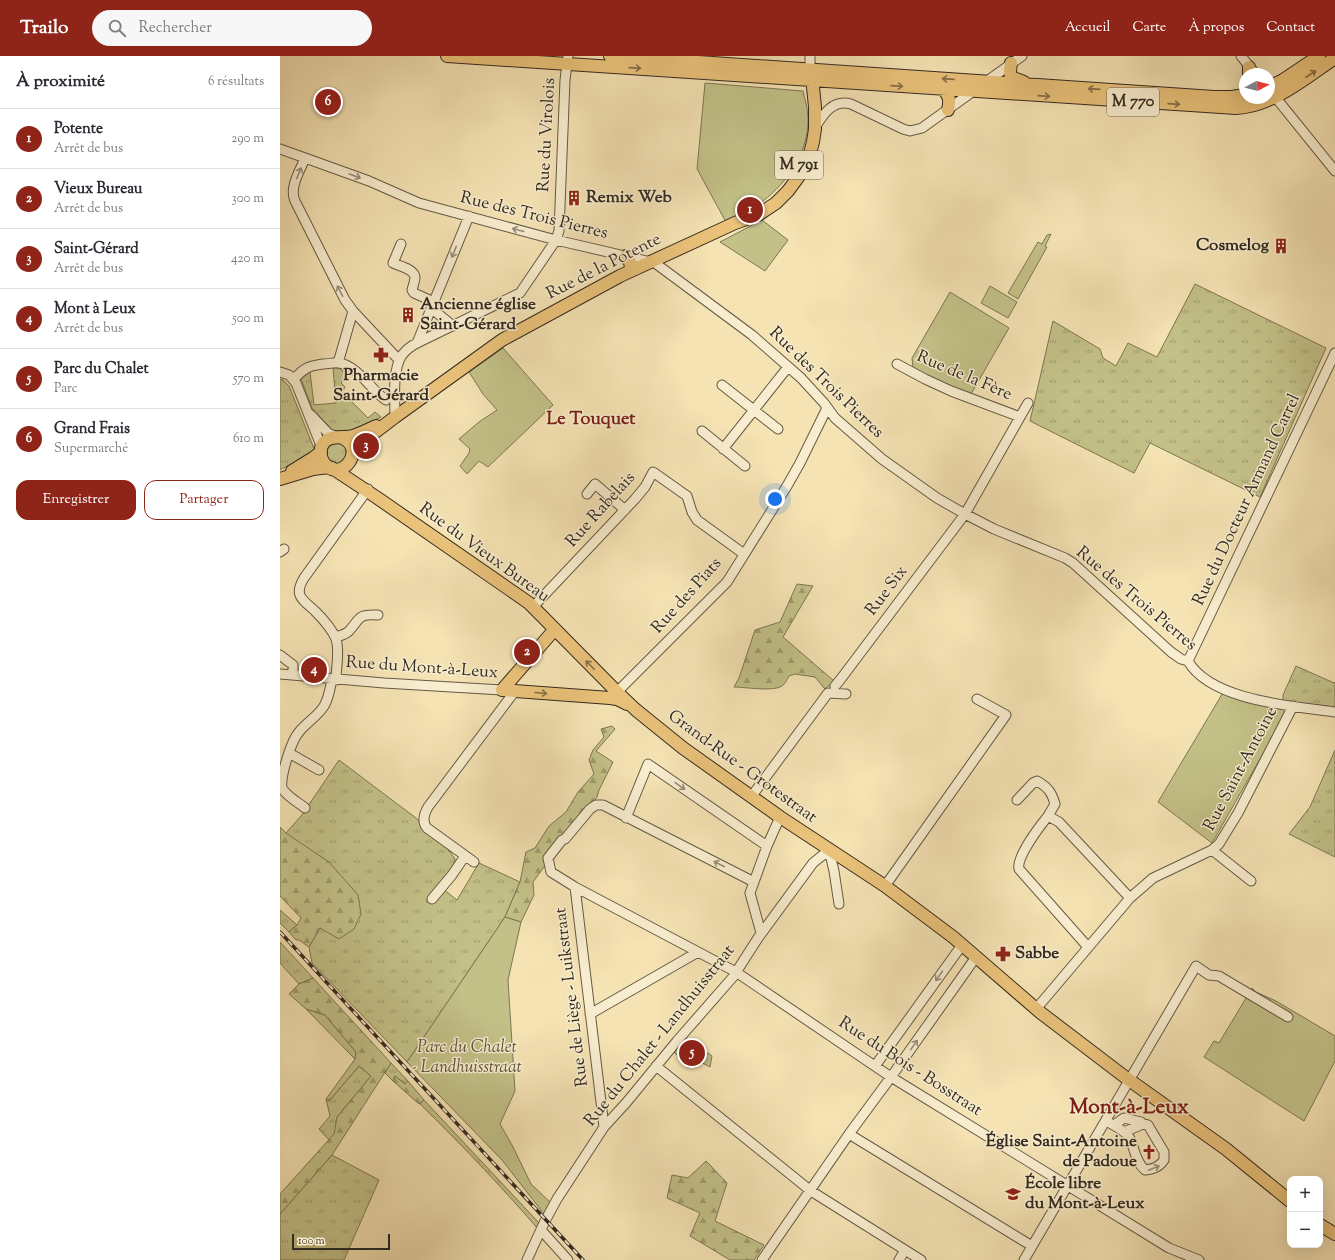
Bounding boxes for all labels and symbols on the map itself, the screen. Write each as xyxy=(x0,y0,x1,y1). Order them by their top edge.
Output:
one-way arrow xyxy=(628,65,641,72)
north arrow xyxy=(1239,68,1275,104)
one-way arrow xyxy=(1305,70,1316,78)
one-way arrow xyxy=(942,75,955,83)
street label: Rue du Virolois xyxy=(532,77,562,193)
one-way arrow xyxy=(890,82,903,89)
one-way arrow xyxy=(1088,85,1101,92)
pin: 6 xyxy=(315,87,341,117)
road number: M 770 xyxy=(1107,88,1159,116)
one-way arrow xyxy=(1037,92,1050,99)
one-way arrow xyxy=(1167,101,1180,108)
road number: M 791 xyxy=(775,151,823,179)
one-way arrow xyxy=(295,168,303,180)
one-way arrow xyxy=(348,172,360,180)
street label: Rue des Trois Pierres xyxy=(458,186,611,246)
place label: Remix Web xyxy=(586,186,672,210)
building icon: Remix Web xyxy=(565,189,583,207)
pin: 1 xyxy=(737,195,763,225)
one-way arrow xyxy=(512,226,525,233)
street label: Rue de la Potente xyxy=(543,228,665,306)
place label: Cosmelog xyxy=(1196,234,1270,258)
building icon: Cosmelog xyxy=(1272,237,1290,255)
one-way arrow xyxy=(450,246,458,258)
one-way arrow xyxy=(336,285,343,297)
place label: Ancienne église Saint-Gérard xyxy=(420,293,536,337)
building icon: Ancienne église Saint-Gérard xyxy=(399,306,417,324)
street label: Rue des Trois Pierres xyxy=(763,322,889,444)
street label: Rue de la Fère xyxy=(913,345,1016,407)
pharmacy icon: Pharmacie Saint-Gérard xyxy=(372,346,390,364)
place label: Pharmacie Saint-Gérard xyxy=(333,364,429,408)
street label: Rue du Docteur Armand Carrel xyxy=(1187,390,1307,610)
district label: Le Touquet xyxy=(546,407,636,433)
pin: 3 xyxy=(353,431,379,461)
street label: Rue Rabelais xyxy=(561,467,642,553)
your location xyxy=(765,489,785,509)
street label: Rue du Vieux Bureau xyxy=(414,497,554,609)
street label: Rue des Trois Pierres xyxy=(1070,541,1202,657)
street label: Rue des Piats xyxy=(646,552,728,639)
street label: Rue Six xyxy=(860,561,914,621)
pin: 2 xyxy=(514,637,540,667)
street label: Rue du Mont-à-Leux xyxy=(345,651,499,685)
pin: 4 xyxy=(301,655,327,685)
one-way arrow xyxy=(585,660,595,670)
one-way arrow xyxy=(534,690,547,697)
street label: Rue Saint-Antoine xyxy=(1198,702,1284,836)
street label: Grand-Rue - Grotestraat xyxy=(663,705,822,829)
one-way arrow xyxy=(674,782,685,790)
one-way arrow xyxy=(713,860,725,868)
street label: Rue de Liège - Luikstraat xyxy=(549,906,595,1088)
street label: Rue du Chalet - Landhuisstraat xyxy=(579,940,741,1132)
place label: Sabbe xyxy=(1015,942,1059,966)
pharmacy icon: Sabbe xyxy=(994,945,1012,963)
one-way arrow xyxy=(935,971,943,982)
street label: Rue du Bois - Bosstraat xyxy=(833,1011,987,1123)
park label: Parc du Chalet - Landhuisstraat xyxy=(412,1036,522,1080)
pin: 5 xyxy=(679,1038,705,1068)
one-way arrow xyxy=(909,1040,918,1051)
district label: Mont-à-Leux xyxy=(1069,1093,1189,1123)
place label: Église Saint-Antoine de Padoue xyxy=(986,1130,1137,1174)
church icon: Église Saint-Antoine de Padoue xyxy=(1140,1143,1158,1161)
one-way arrow xyxy=(1148,1163,1160,1171)
place label: École libre du Mont-à-Leux xyxy=(1025,1172,1145,1216)
school or university icon: École libre du Mont-à-Leux xyxy=(1004,1185,1022,1203)
scale bar xyxy=(292,1232,390,1251)

